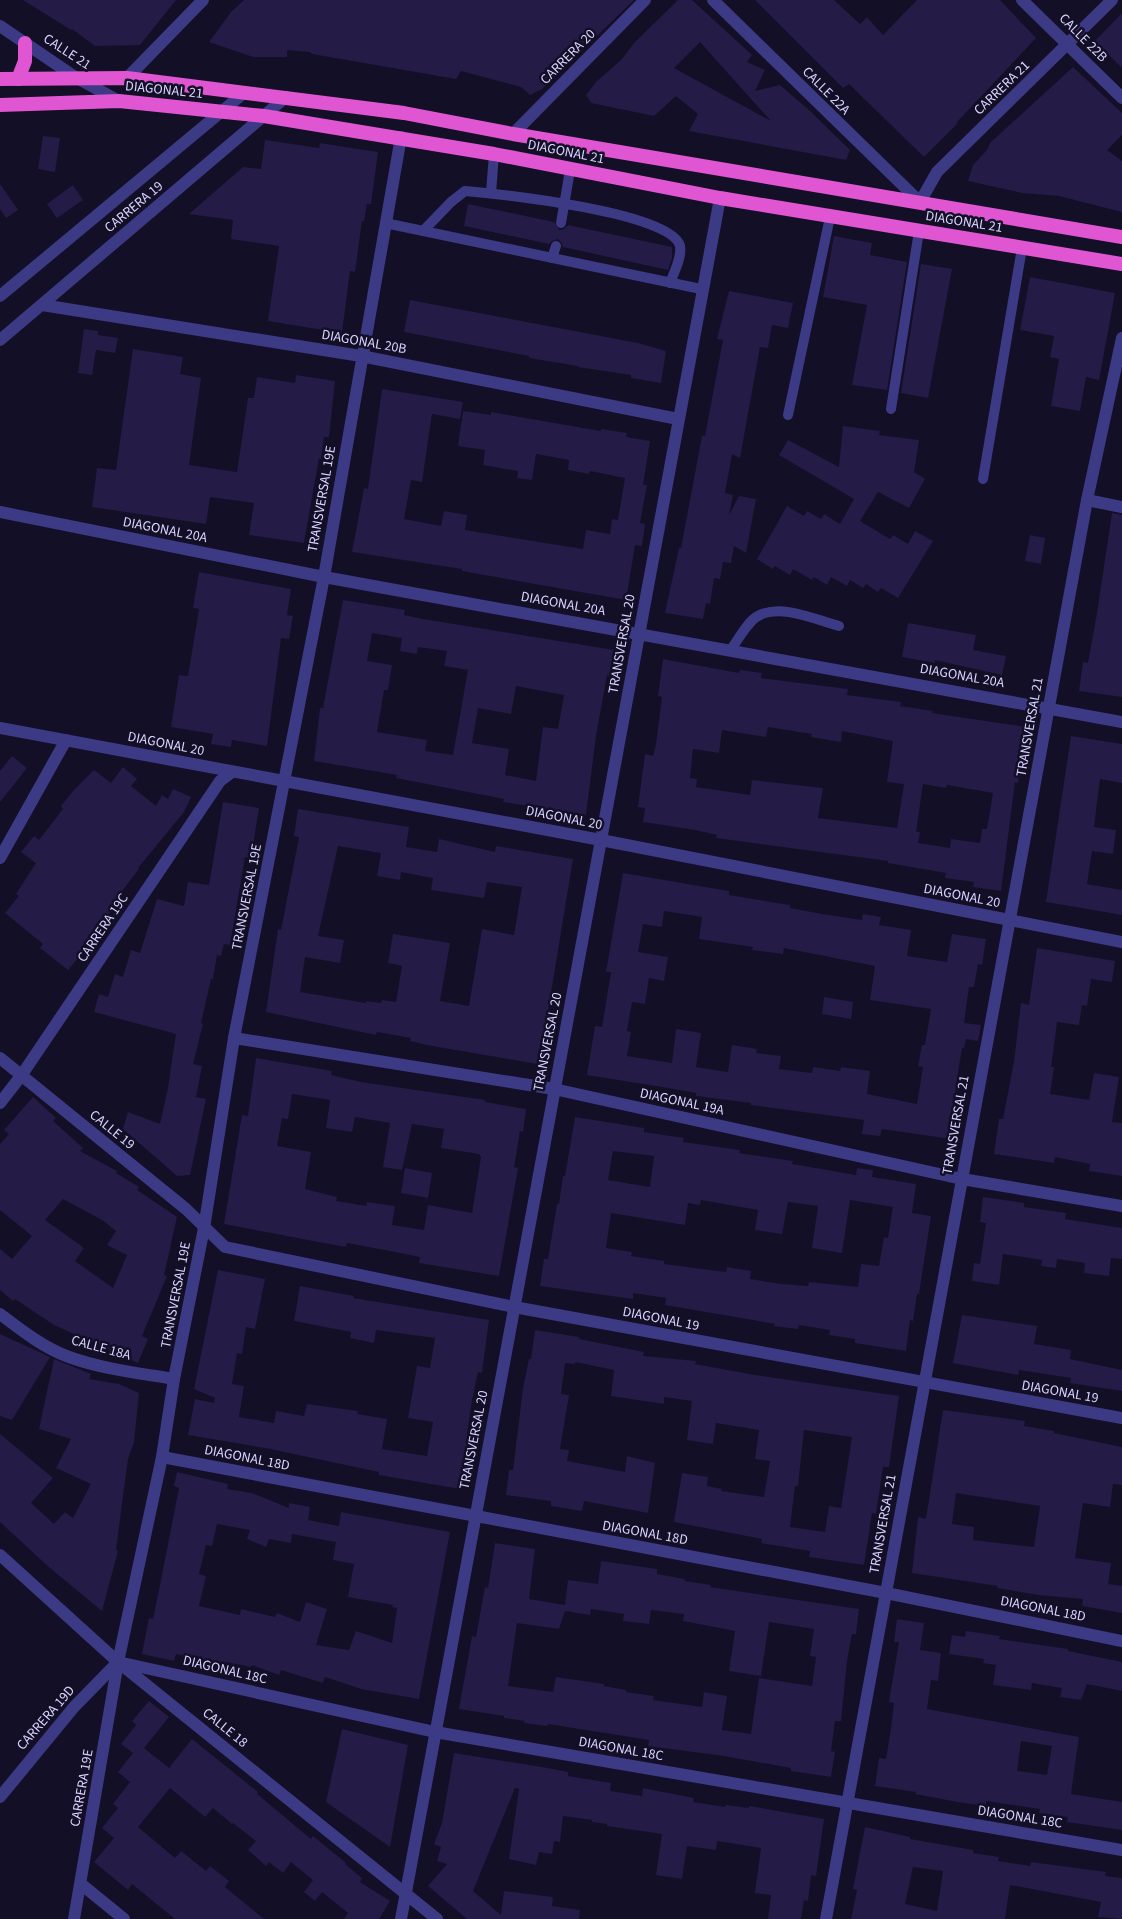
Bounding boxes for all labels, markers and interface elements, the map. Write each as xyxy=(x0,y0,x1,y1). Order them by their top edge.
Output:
street label: CALLE 22B xyxy=(1054,9,1112,67)
street label: CARRERA 20 xyxy=(536,25,600,89)
street label: CALLE 21 xyxy=(39,29,95,75)
street label: CARRERA 21 xyxy=(969,56,1035,120)
street label: CALLE 22A xyxy=(797,62,855,120)
street label: DIAGONAL 21 xyxy=(124,76,204,104)
street label: DIAGONAL 21 xyxy=(526,135,606,169)
street label: CARRERA 19 xyxy=(100,176,168,238)
street label: DIAGONAL 21 xyxy=(924,206,1004,238)
street label: DIAGONAL 20B xyxy=(320,325,408,359)
street label: TRANSVERSAL 19E xyxy=(303,444,341,554)
street label: DIAGONAL 20A xyxy=(121,512,209,548)
street label: DIAGONAL 20A xyxy=(519,587,607,621)
street label: TRANSVERSAL 20 xyxy=(603,593,641,695)
street label: DIAGONAL 20A xyxy=(918,659,1006,693)
street label: TRANSVERSAL 21 xyxy=(1011,676,1049,778)
street label: DIAGONAL 20 xyxy=(126,727,206,761)
street label: DIAGONAL 20 xyxy=(524,801,604,835)
street label: TRANSVERSAL 19E xyxy=(227,842,267,952)
street label: DIAGONAL 20 xyxy=(922,879,1002,913)
street label: CARRERA 19C xyxy=(73,890,133,966)
street label: TRANSVERSAL 20 xyxy=(529,991,567,1093)
street label: TRANSVERSAL 21 xyxy=(937,1074,975,1176)
street label: DIAGONAL 19A xyxy=(638,1083,726,1121)
street label: CALLE 19 xyxy=(85,1105,139,1155)
street label: TRANSVERSAL 19E xyxy=(156,1240,196,1350)
street label: DIAGONAL 19 xyxy=(621,1302,701,1336)
street label: CALLE 18A xyxy=(69,1330,133,1366)
street label: DIAGONAL 19 xyxy=(1020,1375,1100,1409)
street label: TRANSVERSAL 20 xyxy=(455,1389,493,1491)
street label: DIAGONAL 18D xyxy=(203,1440,291,1476)
street label: TRANSVERSAL 21 xyxy=(864,1473,902,1575)
street label: DIAGONAL 18D xyxy=(601,1516,689,1550)
street label: DIAGONAL 18D xyxy=(999,1591,1087,1627)
street label: DIAGONAL 18C xyxy=(181,1651,269,1689)
street label: CARRERA 19D xyxy=(12,1681,80,1755)
street label: CALLE 18 xyxy=(198,1703,252,1753)
street label: DIAGONAL 18C xyxy=(577,1732,665,1766)
street label: CARRERA 19E xyxy=(65,1748,99,1828)
street label: DIAGONAL 18C xyxy=(976,1800,1064,1834)

